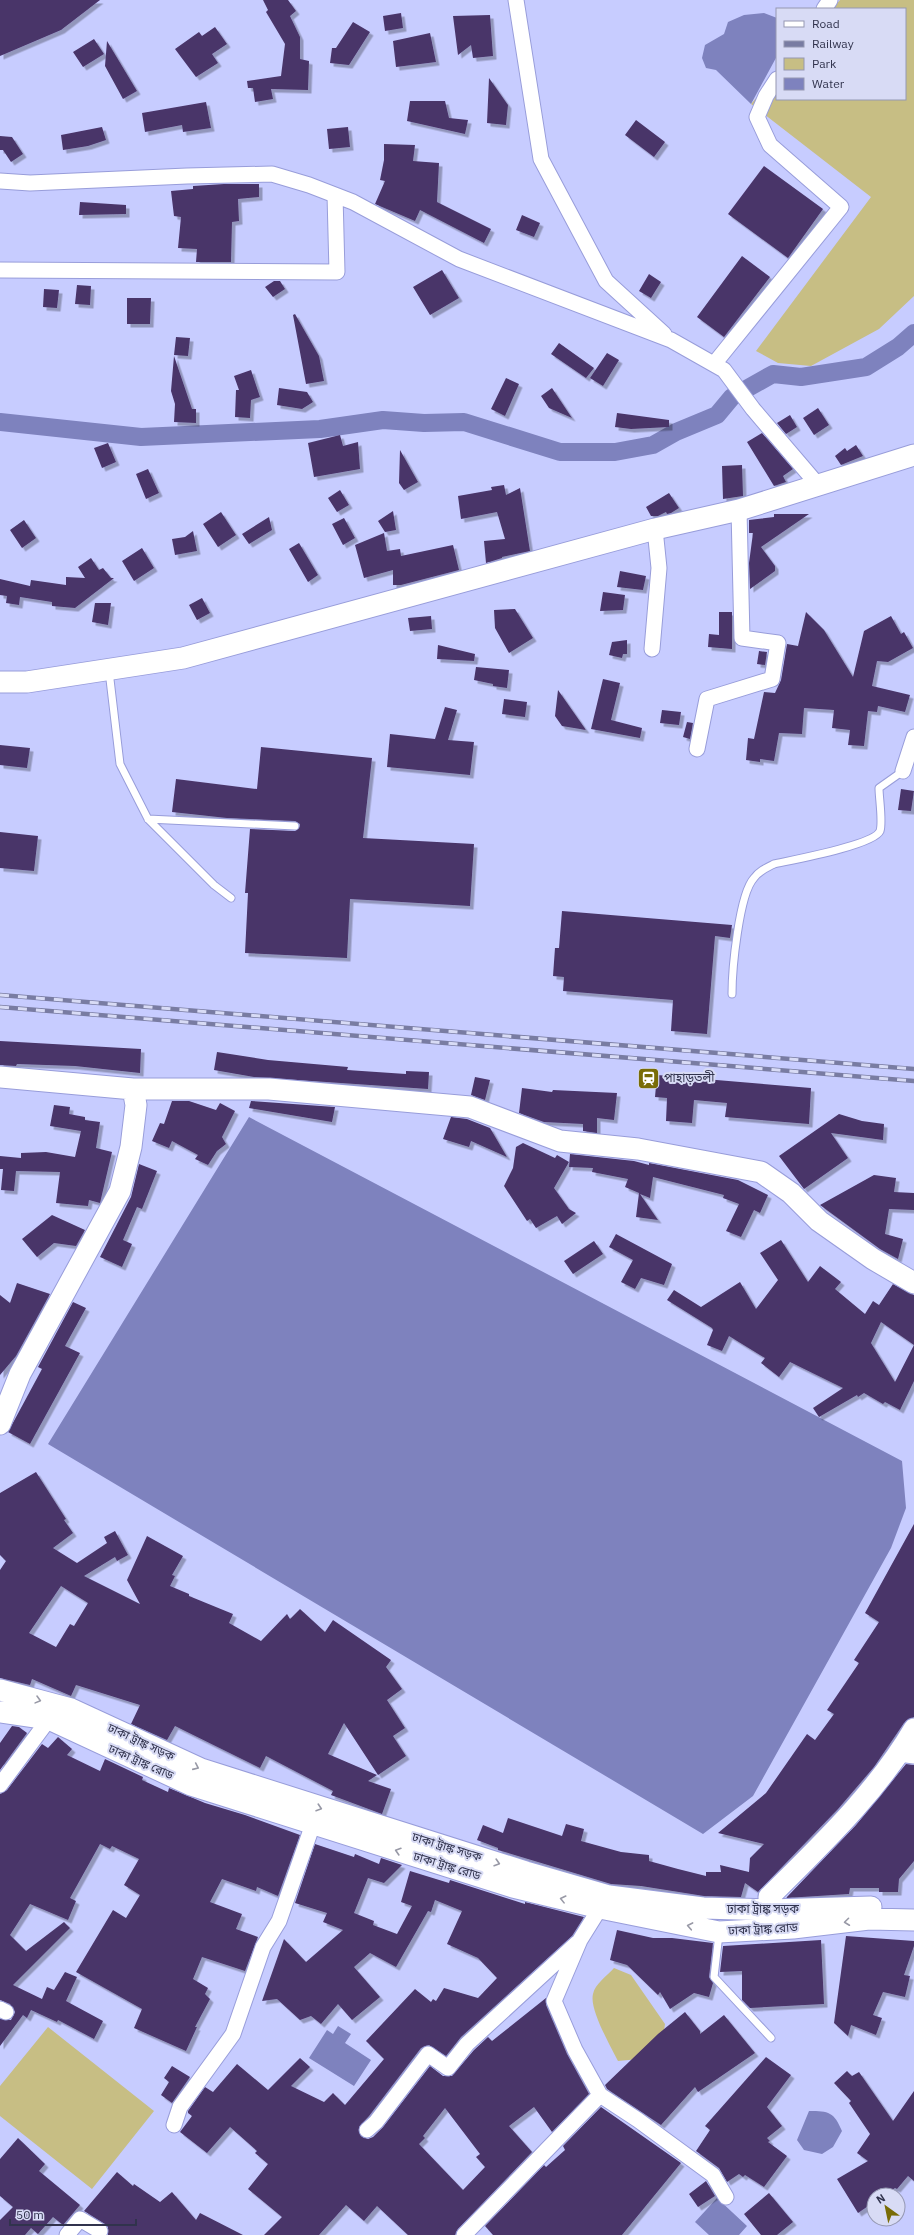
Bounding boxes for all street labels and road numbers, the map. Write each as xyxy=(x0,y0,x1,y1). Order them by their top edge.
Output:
street label: ঢাকা ট্রাঙ্ক সড়ক xyxy=(104,1719,177,1764)
street label: ঢাকা ট্রাঙ্ক রোড xyxy=(105,1740,176,1783)
street label: ঢাকা ট্রাঙ্ক সড়ক xyxy=(410,1829,484,1864)
street label: ঢাকা ট্রাঙ্ক রোড xyxy=(411,1848,483,1883)
street label: ঢাকা ট্রাঙ্ক সড়ক xyxy=(726,1901,799,1916)
street label: ঢাকা ট্রাঙ্ক রোড xyxy=(727,1919,799,1938)

